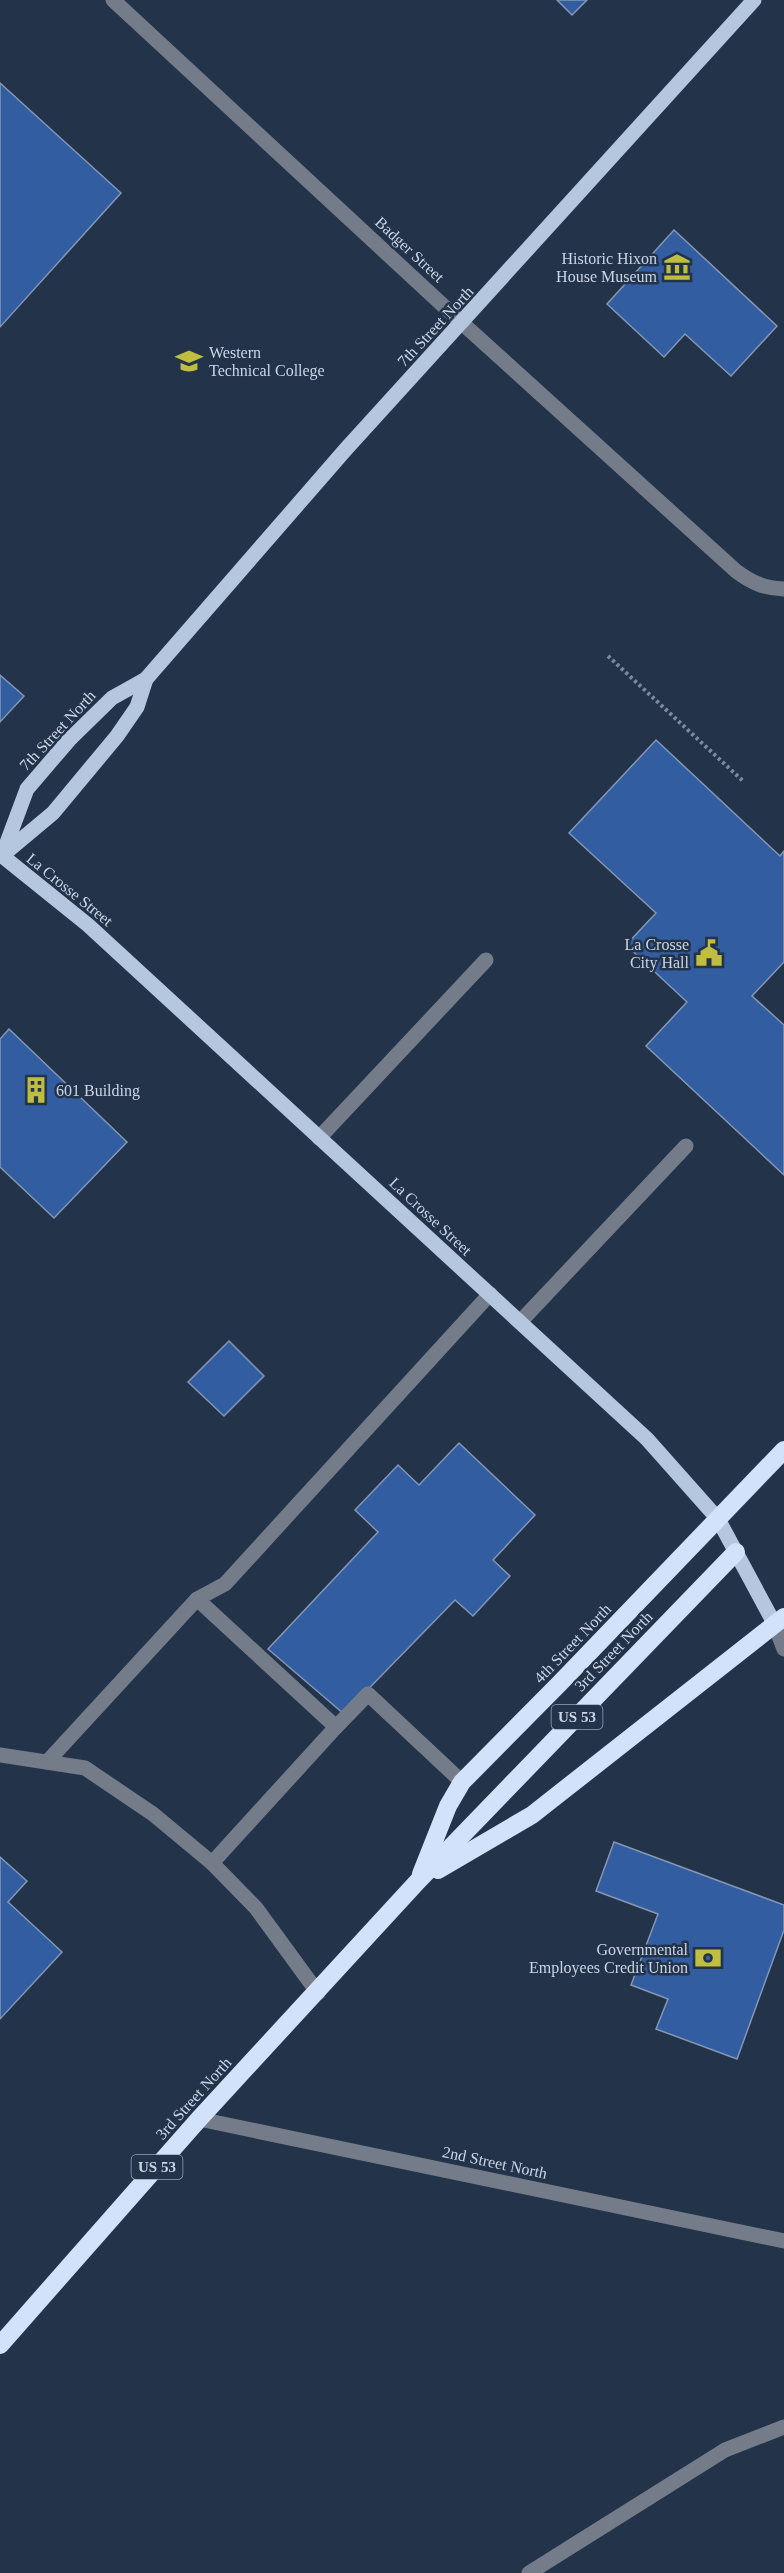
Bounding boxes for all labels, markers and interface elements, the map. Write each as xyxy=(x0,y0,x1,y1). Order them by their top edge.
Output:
street label: Badger Street xyxy=(371,213,448,287)
place label: Historic Hixon House Museum xyxy=(556,250,658,285)
museum icon: Historic Hixon House Museum xyxy=(662,252,692,282)
street label: 7th Street North xyxy=(394,283,477,370)
place label: Western Technical College xyxy=(209,344,325,380)
school or university icon: Western Technical College xyxy=(174,346,204,376)
street label: 7th Street North xyxy=(16,687,99,774)
street label: La Crosse Street xyxy=(23,850,117,930)
place label: La Crosse City Hall xyxy=(625,936,690,972)
public building icon: La Crosse City Hall xyxy=(694,938,724,968)
building icon: 601 Building xyxy=(21,1075,51,1105)
place label: 601 Building xyxy=(56,1082,140,1100)
street label: La Crosse Street xyxy=(386,1174,476,1259)
street label: 4th Street North xyxy=(530,1600,614,1686)
street label: 3rd Street North xyxy=(571,1608,656,1695)
road number: US 53 xyxy=(552,1705,602,1729)
place label: Governmental Employees Credit Union xyxy=(529,1941,689,1977)
bank icon: Governmental Employees Credit Union xyxy=(693,1943,723,1973)
street label: 3rd Street North xyxy=(152,2054,234,2143)
street label: 2nd Street North xyxy=(441,2143,549,2182)
road number: US 53 xyxy=(132,2155,182,2179)

